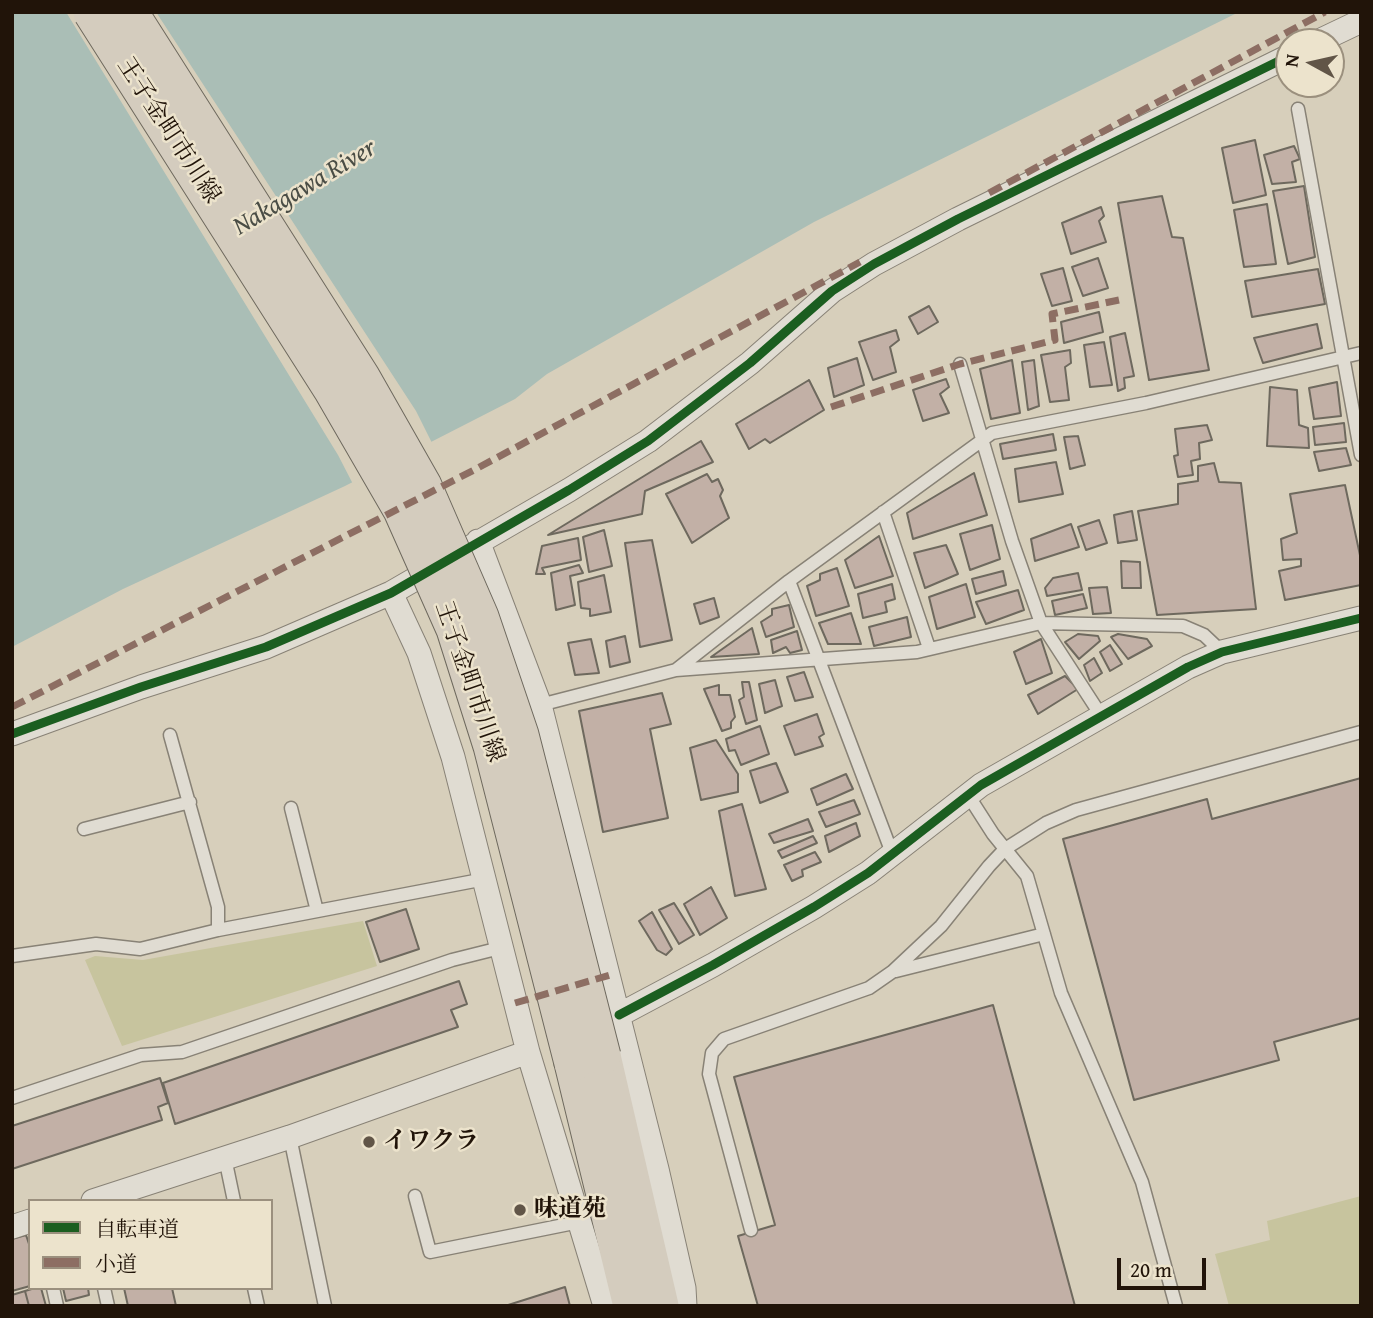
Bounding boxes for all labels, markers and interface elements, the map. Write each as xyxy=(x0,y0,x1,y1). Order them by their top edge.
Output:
north arrow xyxy=(1275,28,1345,98)
text: N xyxy=(1276,52,1306,69)
street label: 王子金町市川線 xyxy=(110,53,226,209)
water label: Nakagawa River xyxy=(228,133,382,243)
street label: 王子金町市川線 xyxy=(428,598,510,766)
place label: イワクラ xyxy=(383,1128,479,1156)
marker: イワクラ xyxy=(361,1134,377,1150)
place label: 味道苑 xyxy=(534,1196,606,1224)
legend xyxy=(28,1199,273,1290)
marker: 味道苑 xyxy=(512,1202,528,1218)
text: 自転車道 xyxy=(95,1213,179,1244)
scale bar xyxy=(1121,1244,1210,1288)
text: 小道 xyxy=(95,1248,137,1279)
text: 20 m xyxy=(1130,1254,1172,1285)

